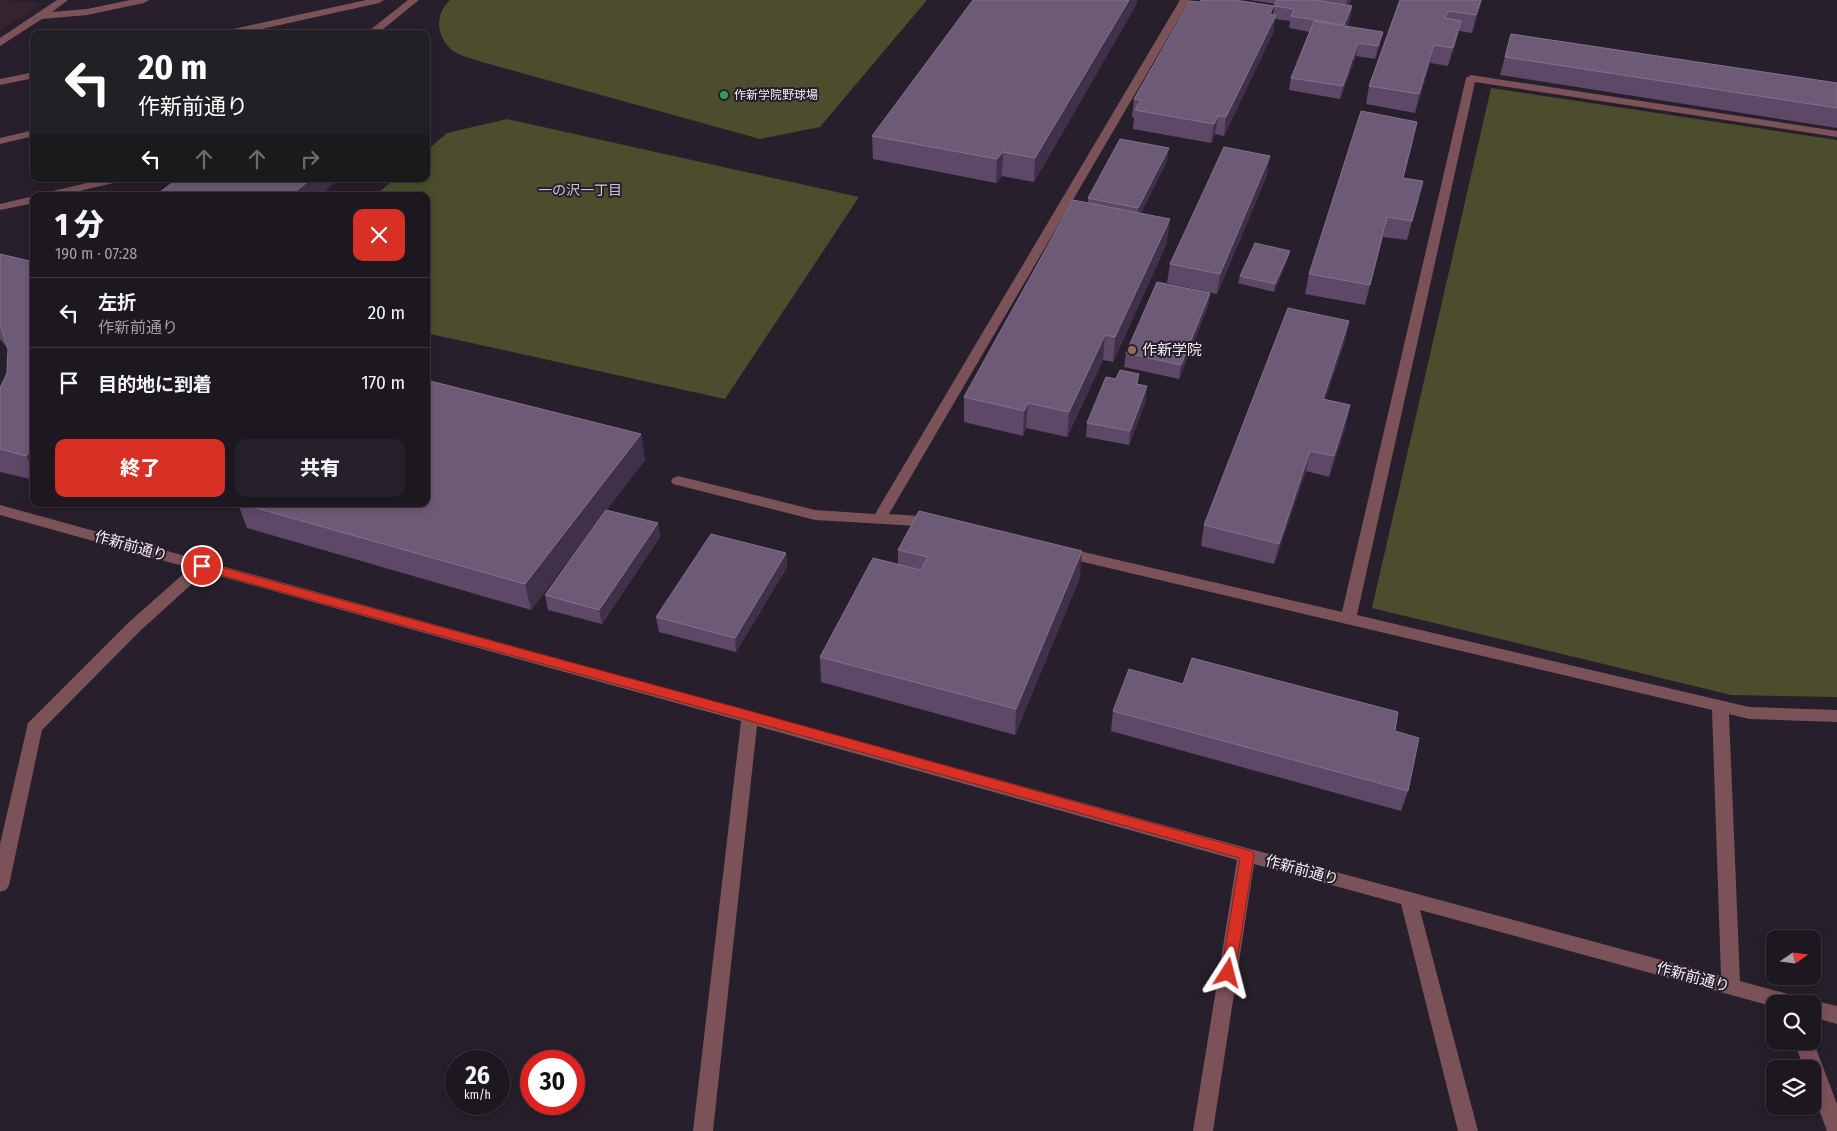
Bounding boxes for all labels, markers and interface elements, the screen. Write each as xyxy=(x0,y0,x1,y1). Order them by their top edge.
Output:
text: 20 m xyxy=(138,46,207,88)
icon: left xyxy=(55,50,120,115)
place label: 作新学院野球場 xyxy=(734,88,818,102)
marker: 作新学院野球場 xyxy=(718,89,730,101)
text: 作新前通り xyxy=(138,93,248,120)
icon: left xyxy=(137,145,165,173)
icon: ahead xyxy=(190,145,218,173)
icon: ahead xyxy=(243,145,271,173)
icon: right xyxy=(296,145,324,173)
district label: 一の沢一丁目 xyxy=(538,182,622,199)
text: 1 分 xyxy=(55,207,104,243)
button: close xyxy=(353,209,405,261)
text: 190 m · 07:28 xyxy=(55,244,137,263)
text: 左折 xyxy=(98,291,136,314)
icon: left xyxy=(55,299,83,327)
text: 20 m xyxy=(368,301,405,324)
text: 作新前通り xyxy=(98,318,178,337)
place label: 作新学院 xyxy=(1142,341,1202,359)
marker: 作新学院 xyxy=(1126,344,1138,356)
icon: arrive xyxy=(55,369,83,397)
text: 170 m xyxy=(361,371,405,394)
text: 目的地に到着 xyxy=(98,373,212,396)
button: 終了 xyxy=(55,439,225,497)
button: 共有 xyxy=(235,439,405,497)
street label: 作新前通り xyxy=(92,527,170,565)
pin xyxy=(181,545,223,587)
icon: arrive xyxy=(188,552,216,580)
street label: 作新前通り xyxy=(1263,852,1341,888)
north arrow xyxy=(1766,930,1821,985)
map controls xyxy=(1766,930,1821,1115)
position arrow xyxy=(1201,946,1253,998)
street label: 作新前通り xyxy=(1654,959,1732,995)
button: search xyxy=(1766,995,1821,1050)
speed limit sign: 30 xyxy=(520,1050,585,1115)
button: layers xyxy=(1766,1060,1821,1115)
text: 26 xyxy=(465,1061,490,1091)
text: km/h xyxy=(464,1088,491,1102)

